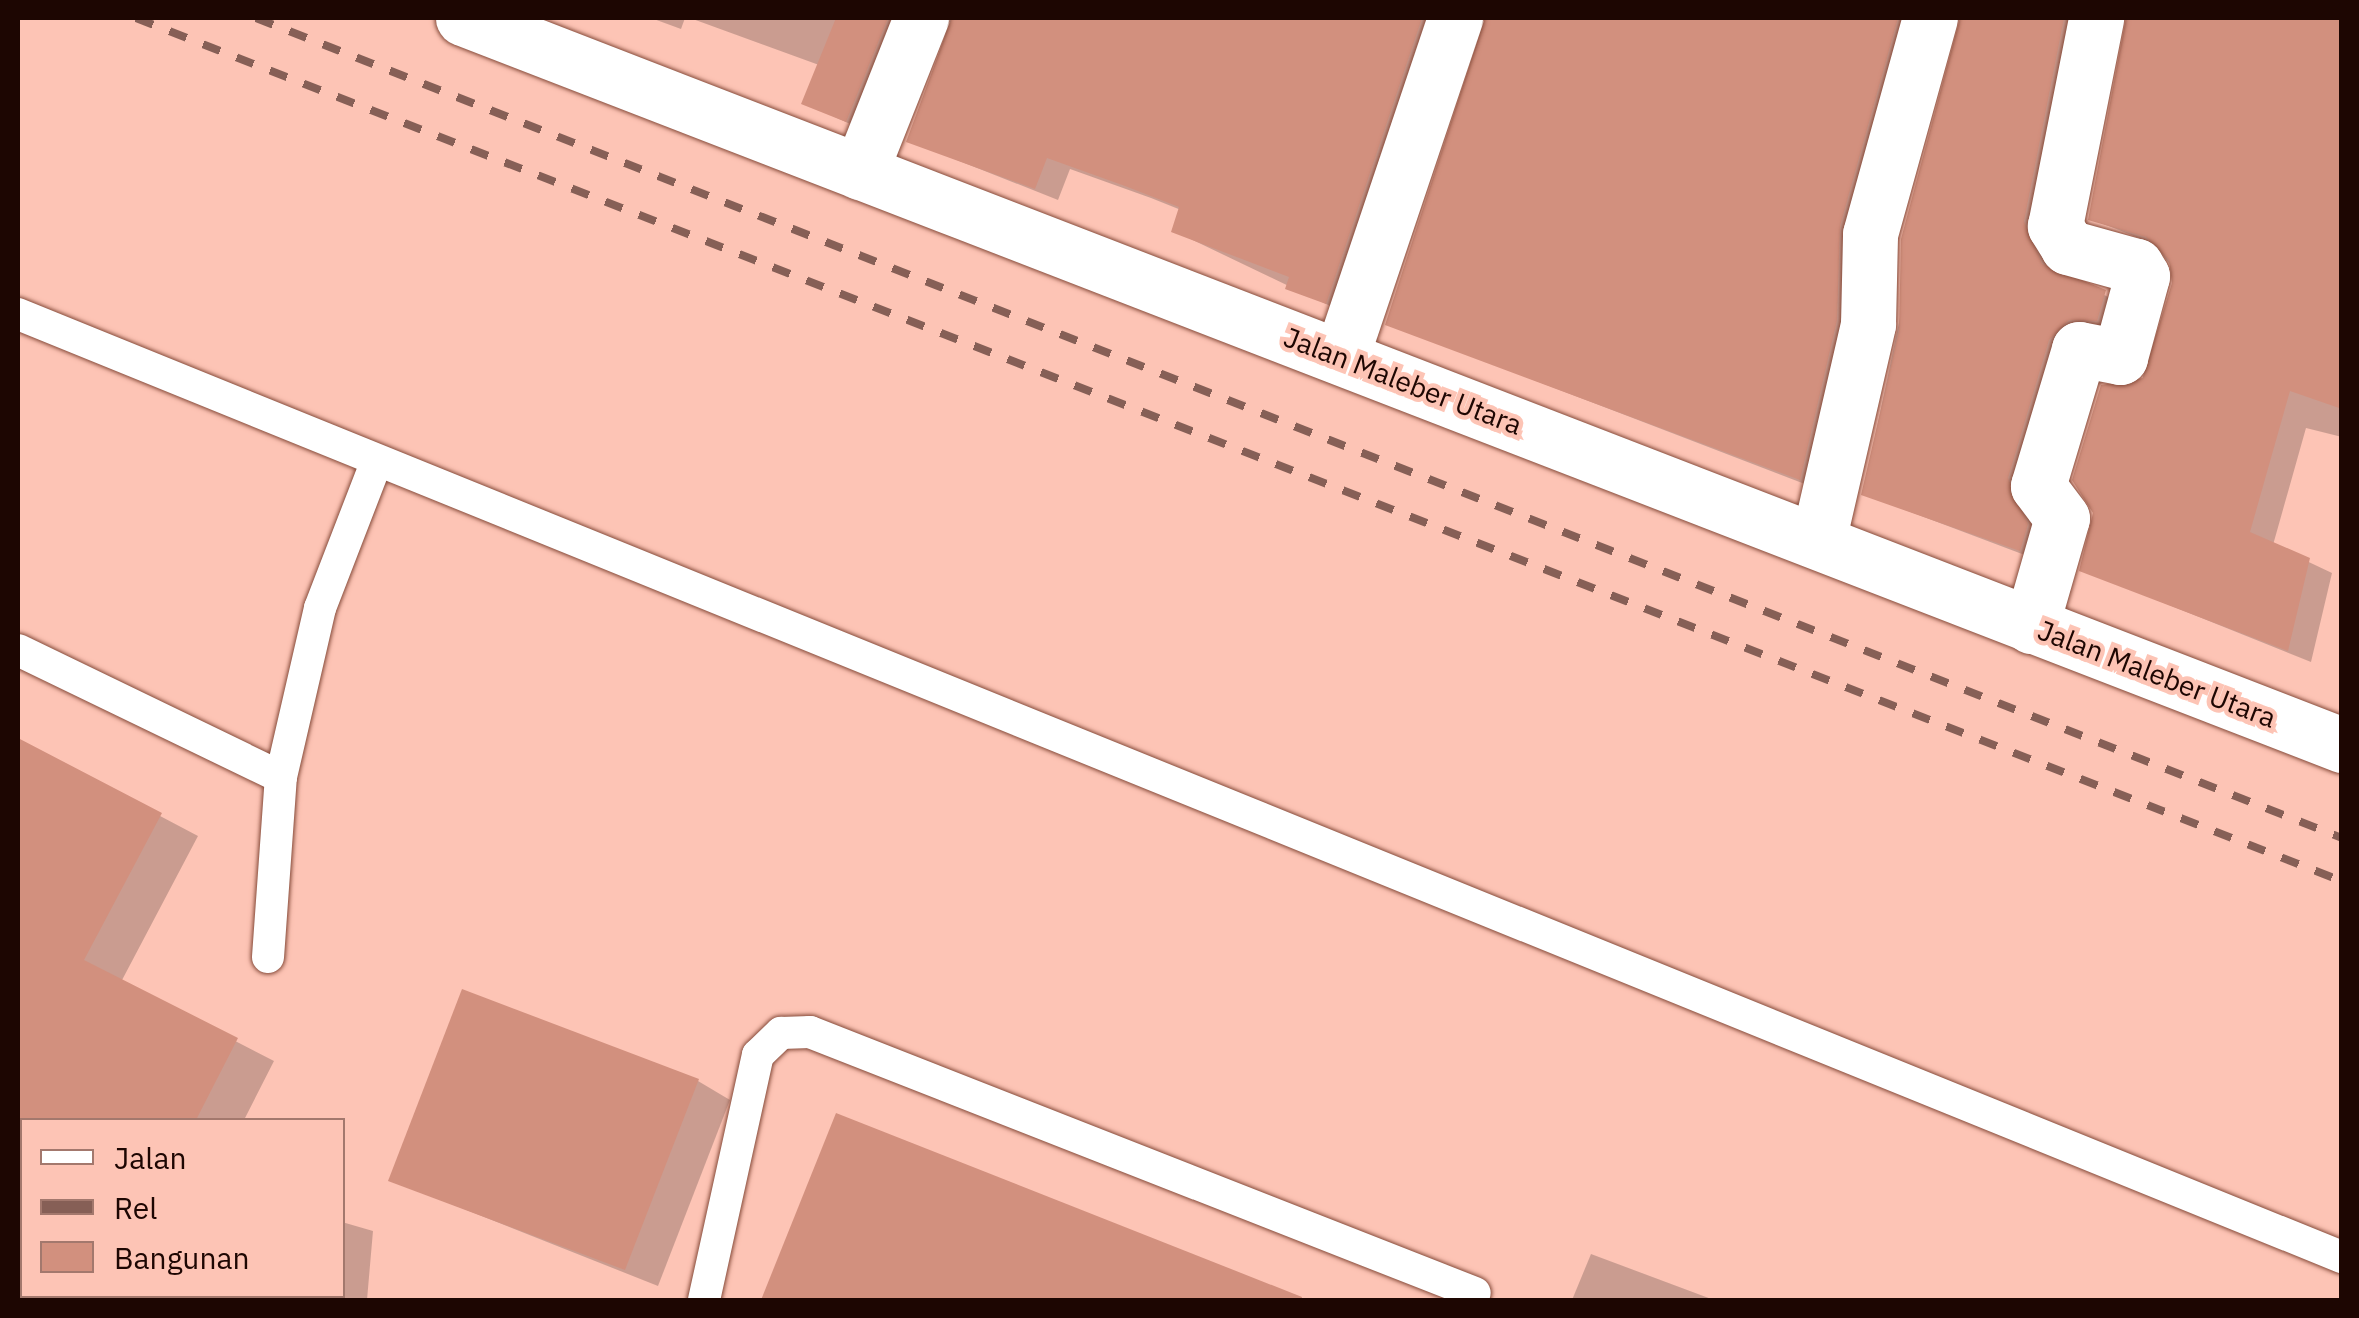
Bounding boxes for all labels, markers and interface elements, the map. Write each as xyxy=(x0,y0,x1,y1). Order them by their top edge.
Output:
street label: Jalan Maleber Utara xyxy=(1279,320,1527,442)
street label: Jalan Maleber Utara xyxy=(2033,613,2281,735)
legend xyxy=(20,1118,345,1298)
text: Jalan xyxy=(114,1138,187,1177)
text: Rel xyxy=(114,1188,157,1227)
text: Bangunan xyxy=(114,1238,250,1277)

